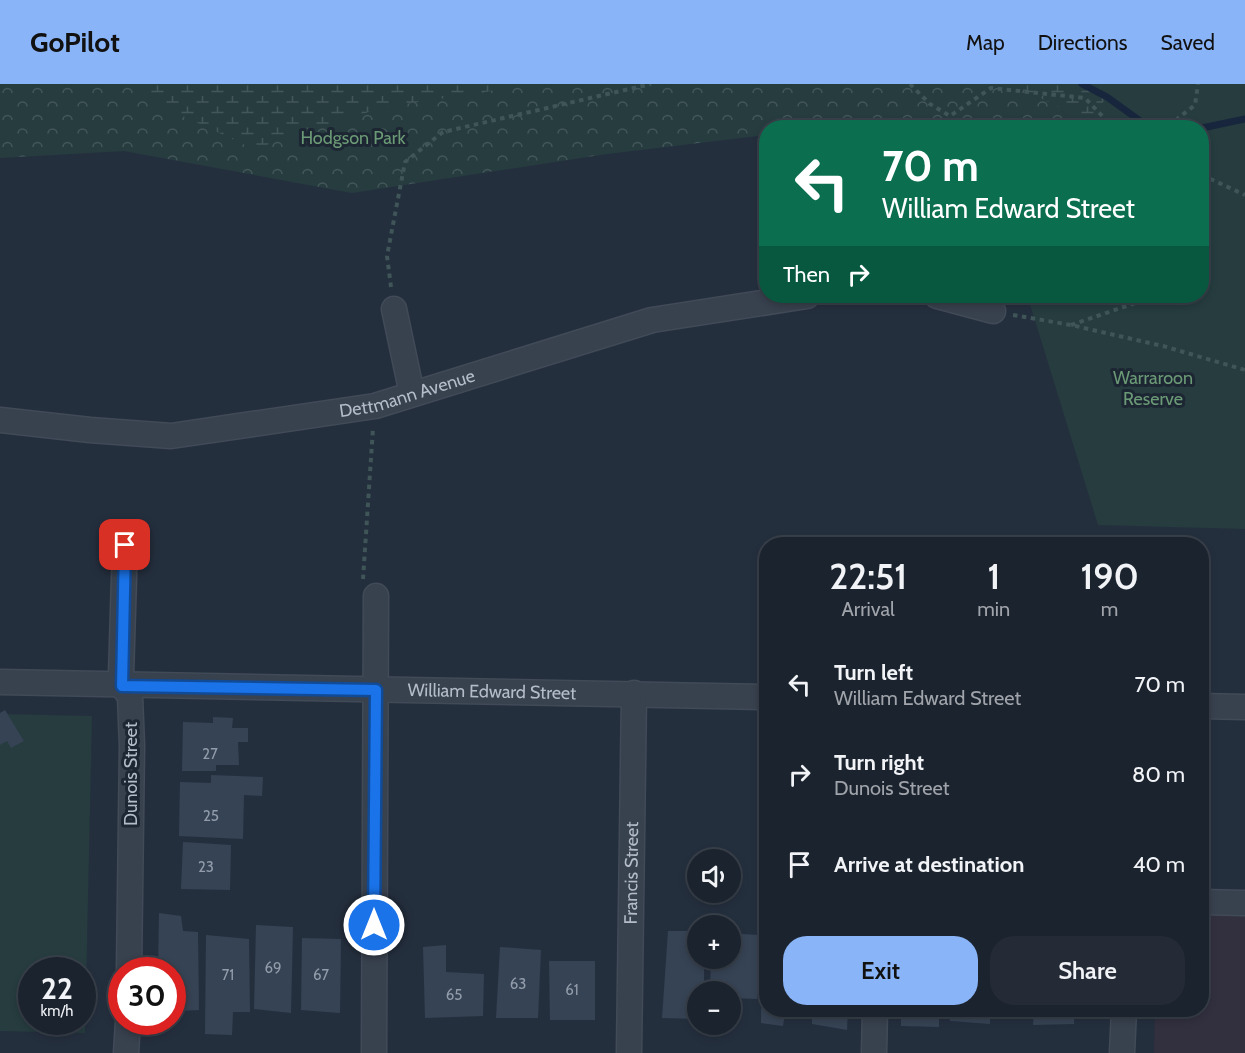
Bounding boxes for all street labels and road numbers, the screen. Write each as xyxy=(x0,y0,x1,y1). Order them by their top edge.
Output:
street label: Dettmann Avenue xyxy=(338,365,478,422)
street label: William Edward Street xyxy=(407,679,576,704)
street label: Dunois Street xyxy=(120,722,142,826)
street label: Francis Street xyxy=(620,822,643,925)

